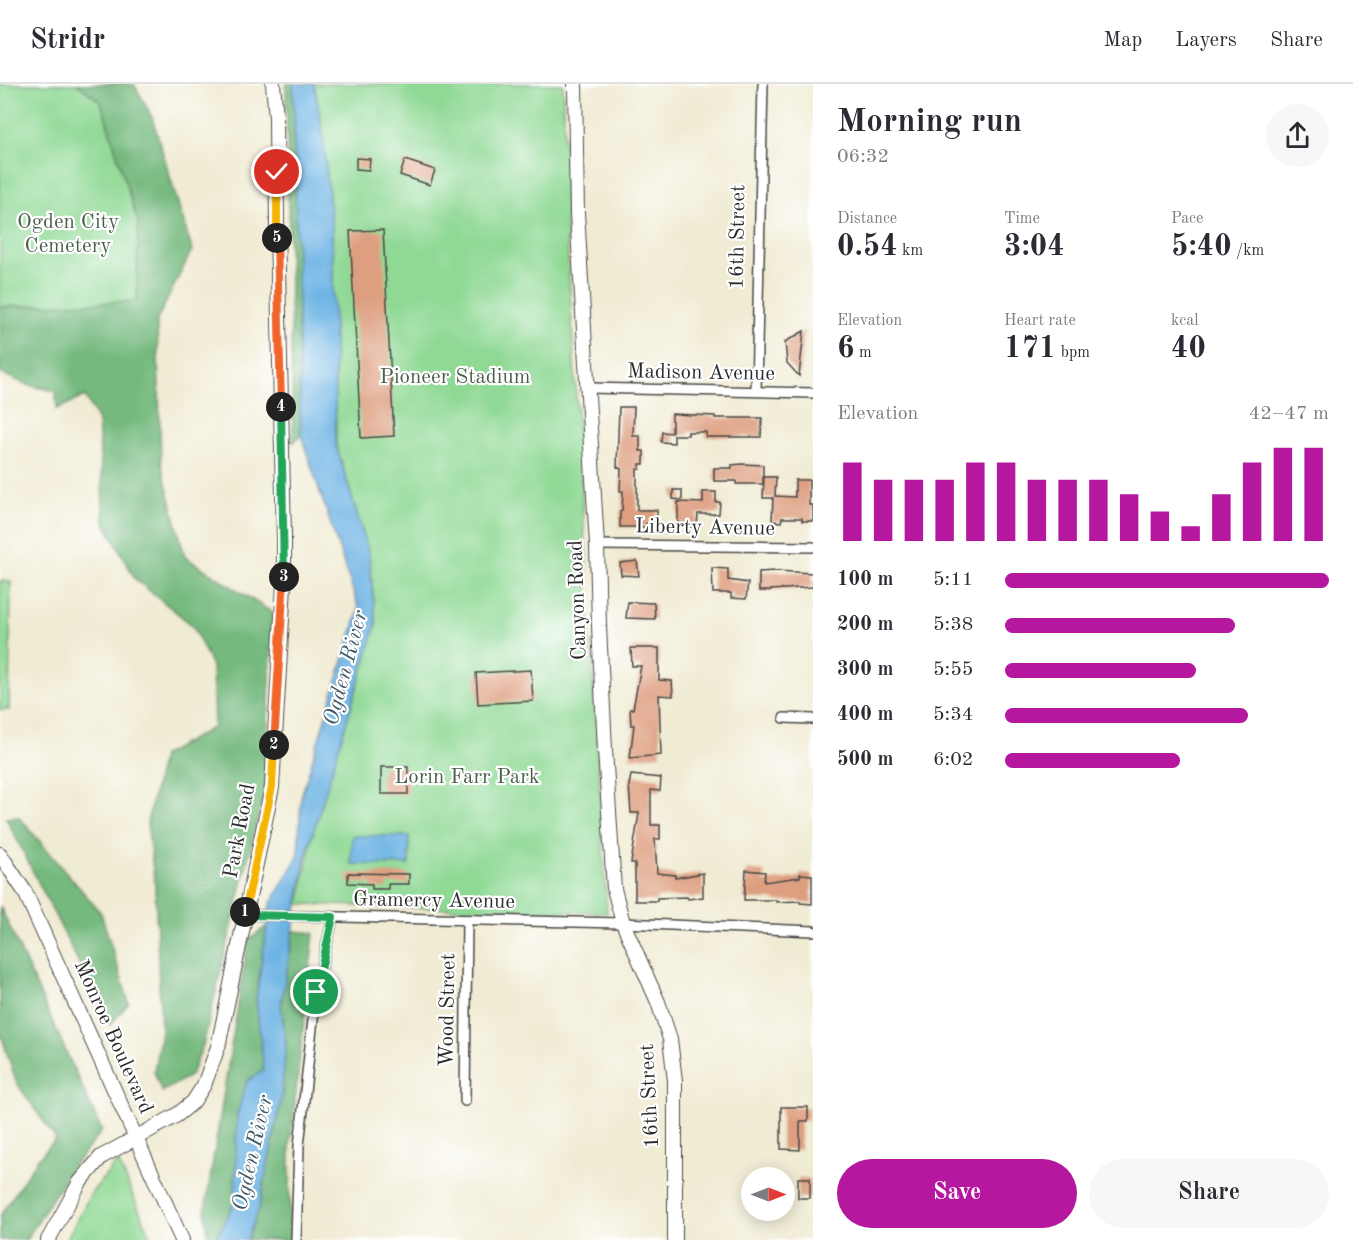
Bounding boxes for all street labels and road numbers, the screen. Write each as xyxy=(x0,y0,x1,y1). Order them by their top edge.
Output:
street label: 16th Street xyxy=(727,184,749,290)
street label: Madison Avenue xyxy=(627,361,775,385)
street label: Liberty Avenue xyxy=(635,516,775,540)
street label: Canyon Road xyxy=(565,539,591,661)
street label: Park Road xyxy=(221,782,259,880)
street label: Gramercy Avenue xyxy=(353,889,515,913)
street label: Wood Street xyxy=(437,953,459,1067)
street label: Monroe Boulevard xyxy=(70,957,156,1117)
street label: 16th Street xyxy=(637,1043,663,1149)

